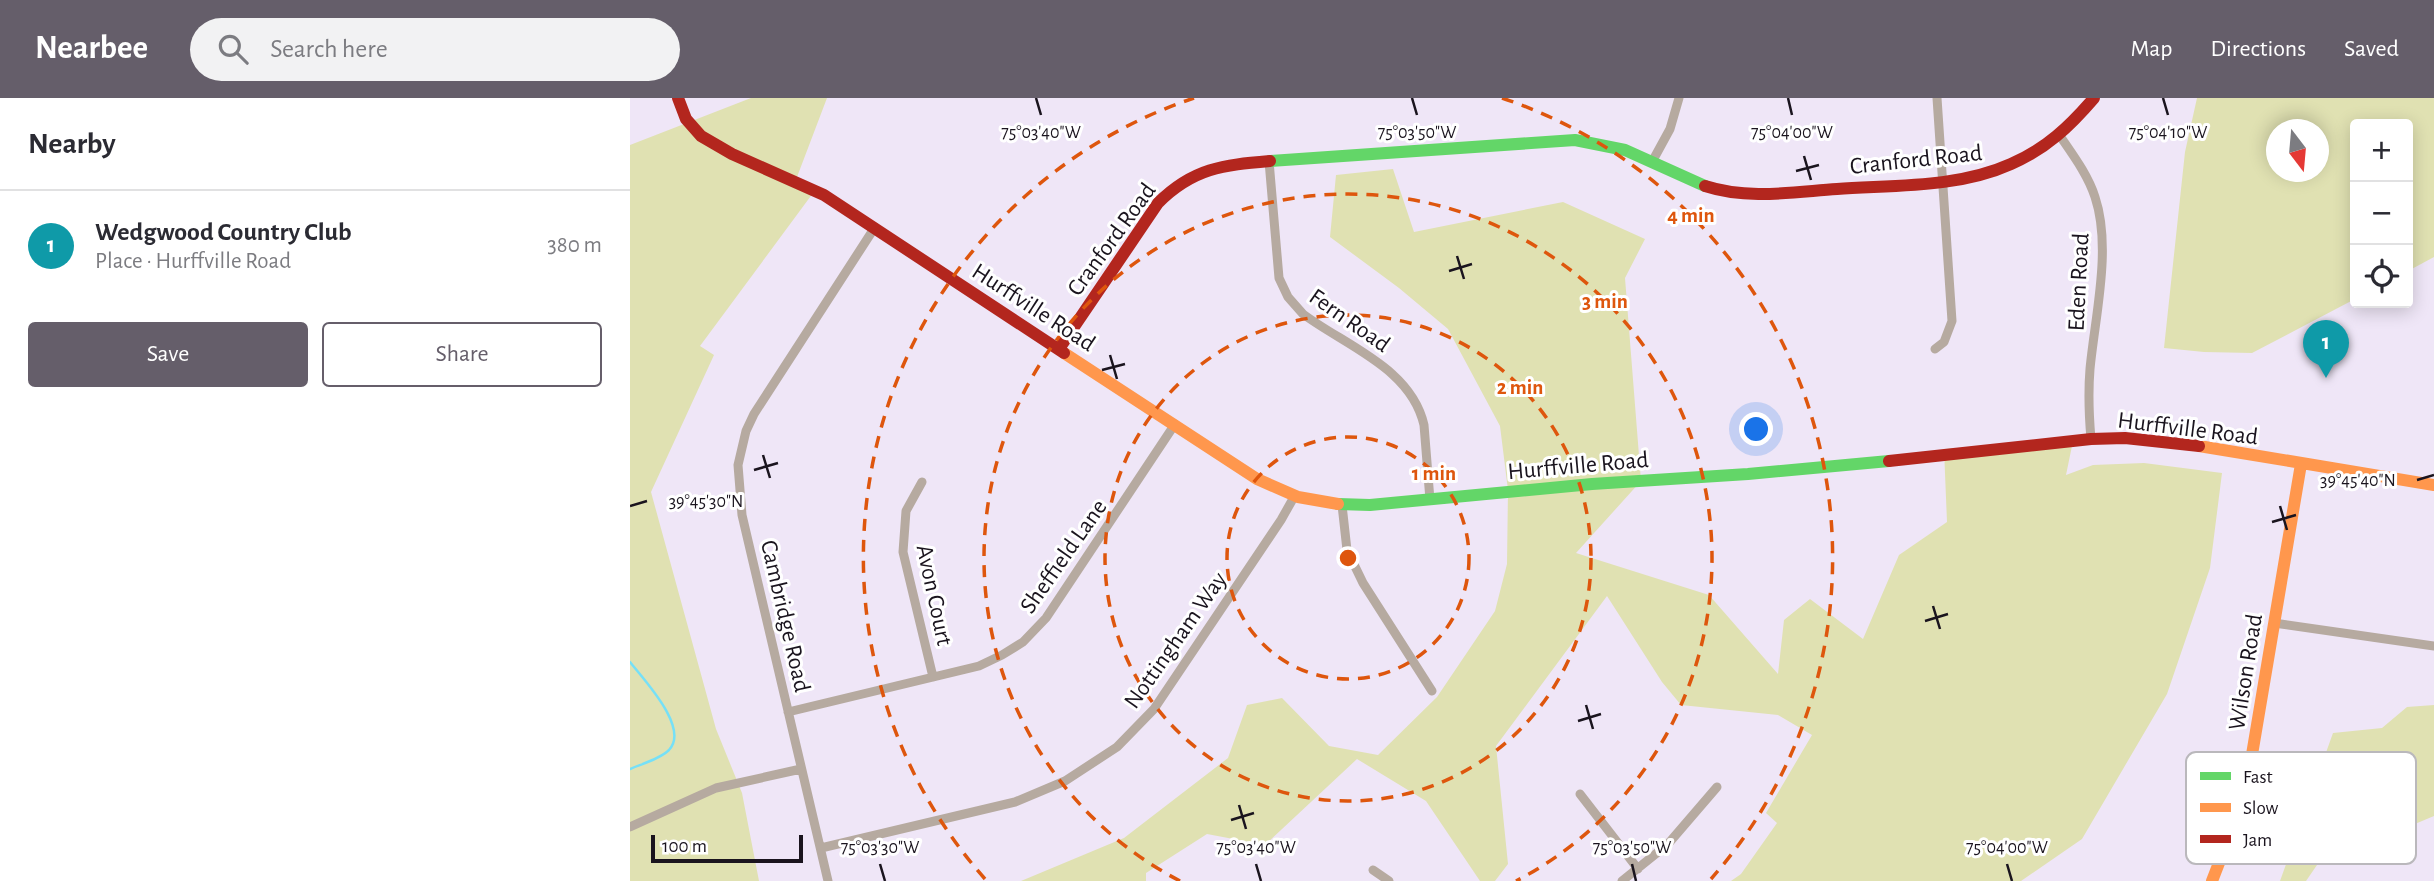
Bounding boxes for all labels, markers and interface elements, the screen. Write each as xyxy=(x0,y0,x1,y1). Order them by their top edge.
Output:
search box xyxy=(190,18,680,81)
icon: search xyxy=(214,30,252,68)
text: Nearbee xyxy=(35,32,148,65)
text: Search here xyxy=(270,36,388,62)
text: Map xyxy=(2130,37,2172,61)
text: Directions xyxy=(2210,37,2306,61)
text: Saved xyxy=(2344,37,2399,61)
north arrow xyxy=(2266,119,2329,182)
map controls xyxy=(2350,119,2413,308)
button: + xyxy=(2350,119,2413,182)
text: 75°03'40"W xyxy=(1001,124,1081,142)
text: 75°03'50"W xyxy=(1378,124,1456,142)
text: 75°04'00"W xyxy=(1751,124,1833,142)
text: 75°04'10"W xyxy=(2129,124,2207,142)
text: Nearby xyxy=(28,129,116,159)
street label: Cranford Road xyxy=(1849,141,1983,179)
street label: Cranford Road xyxy=(1063,179,1161,300)
button: − xyxy=(2350,182,2413,245)
text: 4 min xyxy=(1667,205,1715,226)
text: Wedgwood Country Club xyxy=(95,219,352,245)
street label: Eden Road xyxy=(2064,232,2094,332)
text: 1 xyxy=(47,234,55,257)
text: 380 m xyxy=(547,234,602,257)
button: locate xyxy=(2350,245,2413,308)
text: Place · Hurffville Road xyxy=(95,250,291,273)
street label: Hurffville Road xyxy=(968,259,1099,356)
street label: Fern Road xyxy=(1305,284,1394,357)
text: 3 min xyxy=(1582,291,1628,312)
pin: 1 xyxy=(2303,320,2349,378)
button: Save xyxy=(28,322,308,387)
button: Share xyxy=(322,322,602,387)
text: 2 min xyxy=(1497,377,1543,398)
street label: Hurffville Road xyxy=(2116,408,2260,450)
your location xyxy=(1739,412,1773,446)
street label: Hurffville Road xyxy=(1507,448,1650,484)
text: 1 min xyxy=(1412,463,1456,484)
text: 39°45'40"N xyxy=(2320,472,2396,490)
text: 39°45'30"N xyxy=(669,493,743,511)
street label: Sheffield Lane xyxy=(1016,495,1112,618)
street label: Cambridge Road xyxy=(756,538,814,694)
street label: Avon Court xyxy=(912,543,956,648)
centre of rings xyxy=(1336,546,1360,570)
street label: Nottingham Way xyxy=(1120,568,1232,713)
street label: Wilson Road xyxy=(2225,612,2267,732)
legend xyxy=(2186,752,2416,864)
text: Fast xyxy=(2243,768,2273,787)
text: Slow xyxy=(2243,799,2279,818)
text: Jam xyxy=(2243,831,2272,850)
scale bar xyxy=(651,832,803,864)
text: 100 m xyxy=(662,837,707,856)
text: 75°03'30"W xyxy=(841,839,919,857)
text: 75°03'40"W xyxy=(1216,839,1296,857)
text: 75°03'50"W xyxy=(1593,839,1671,857)
text: 75°04'00"W xyxy=(1966,839,2048,857)

